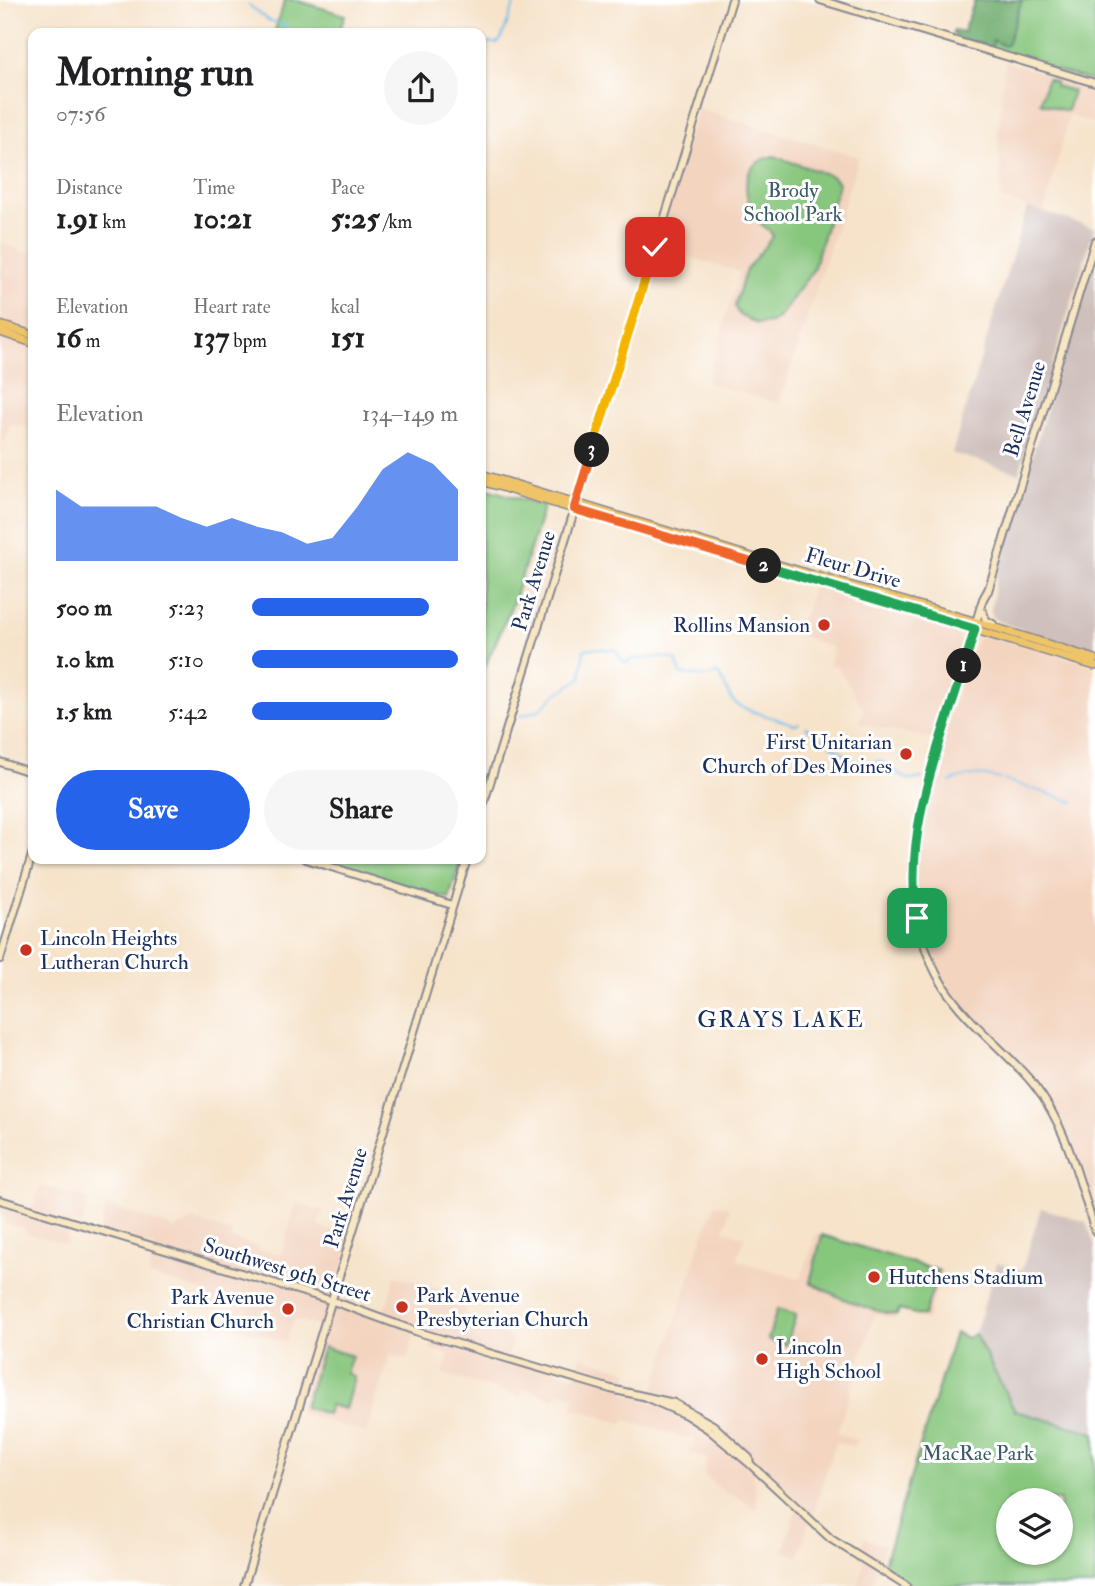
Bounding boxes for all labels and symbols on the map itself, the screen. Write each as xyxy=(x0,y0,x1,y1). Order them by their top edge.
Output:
park label: Brody School Park xyxy=(743,177,843,228)
pin xyxy=(625,217,685,277)
street label: Bell Avenue xyxy=(998,358,1052,460)
pin: 3 xyxy=(574,433,610,468)
street label: Park Avenue xyxy=(506,527,562,634)
street label: Fleur Drive xyxy=(802,541,904,595)
pin: 2 xyxy=(746,548,782,584)
place label: Rollins Mansion xyxy=(673,612,810,639)
marker: Rollins Mansion xyxy=(816,617,832,633)
pin: 1 xyxy=(946,648,982,684)
place label: First Unitarian Church of Des Moines xyxy=(702,729,892,780)
marker: First Unitarian Church of Des Moines xyxy=(898,746,914,762)
pin xyxy=(887,888,947,948)
place label: Lincoln Heights Lutheran Church xyxy=(40,925,189,976)
marker: Lincoln Heights Lutheran Church xyxy=(18,942,34,958)
district label: GRAYS LAKE xyxy=(697,1005,865,1034)
street label: Park Avenue xyxy=(318,1144,374,1251)
street label: Southwest 9th Street xyxy=(200,1232,374,1308)
place label: Hutchens Stadium xyxy=(888,1264,1043,1291)
marker: Hutchens Stadium xyxy=(866,1269,882,1285)
place label: Park Avenue Presbyterian Church xyxy=(416,1282,588,1333)
place label: Park Avenue Christian Church xyxy=(126,1284,274,1335)
marker: Park Avenue Presbyterian Church xyxy=(394,1299,410,1315)
marker: Park Avenue Christian Church xyxy=(280,1301,296,1317)
place label: Lincoln High School xyxy=(776,1334,882,1385)
marker: Lincoln High School xyxy=(754,1351,770,1367)
park label: MacRae Park xyxy=(922,1440,1034,1467)

